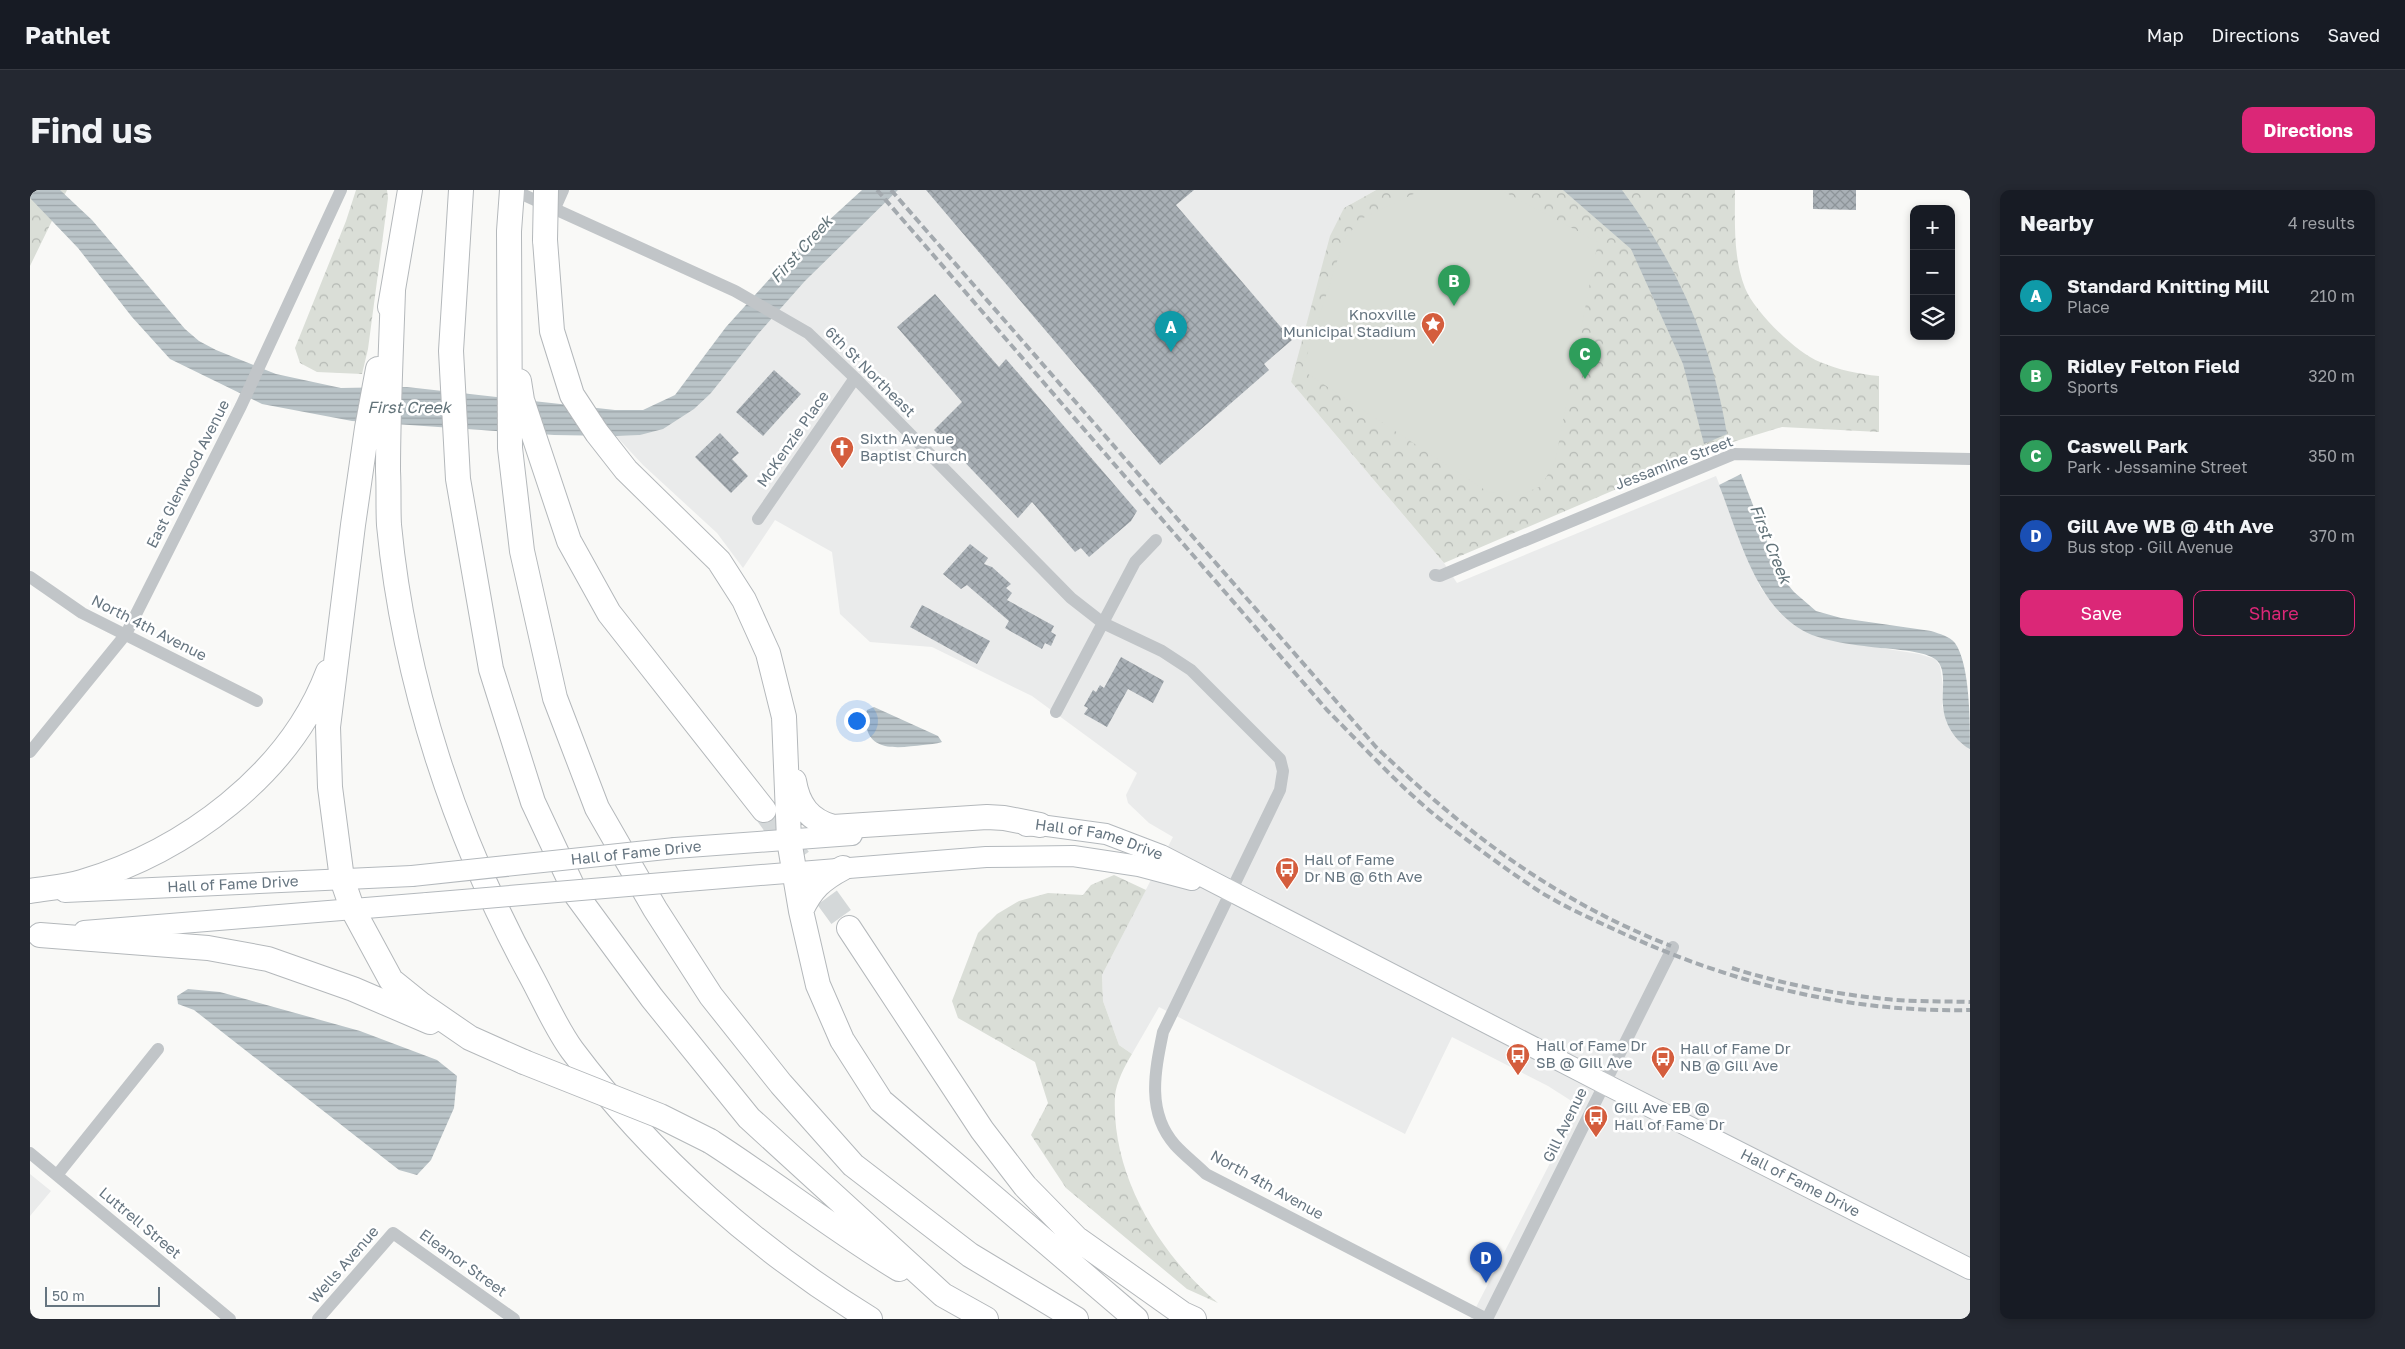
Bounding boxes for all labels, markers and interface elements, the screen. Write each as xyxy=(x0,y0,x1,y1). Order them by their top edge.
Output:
text: Pathlet xyxy=(25,20,110,49)
text: Map xyxy=(2147,24,2183,46)
text: Directions xyxy=(2211,24,2299,46)
text: Saved xyxy=(2327,24,2380,46)
button: Directions xyxy=(2242,107,2375,153)
text: Find us xyxy=(30,109,152,151)
map controls xyxy=(1910,205,1955,340)
button: + xyxy=(1910,205,1955,250)
water label: First Creek xyxy=(766,210,838,287)
text: Nearby xyxy=(2020,210,2094,236)
text: 4 results xyxy=(2288,213,2355,233)
button: − xyxy=(1910,250,1955,295)
pin: B xyxy=(1438,265,1470,306)
text: Standard Knitting Mill xyxy=(2067,274,2269,297)
text: A xyxy=(2030,286,2042,306)
text: 210 m xyxy=(2310,286,2355,306)
button: layers xyxy=(1910,295,1955,340)
text: Place xyxy=(2067,297,2110,317)
place label: Knoxville Municipal Stadium xyxy=(1283,305,1416,340)
pin: A xyxy=(1155,311,1187,352)
place icon: Knoxville Municipal Stadium xyxy=(1420,311,1446,345)
street label: 6th St Northeast xyxy=(822,322,920,420)
pin: C xyxy=(1569,338,1601,379)
text: Ridley Felton Field xyxy=(2067,354,2240,377)
text: B xyxy=(2030,366,2042,386)
text: 320 m xyxy=(2308,366,2355,386)
text: Sports xyxy=(2067,377,2118,397)
street label: McKenzie Place xyxy=(752,387,832,490)
street label: East Glenwood Avenue xyxy=(142,396,233,551)
water label: First Creek xyxy=(367,397,453,417)
place label: Sixth Avenue Baptist Church xyxy=(860,429,967,464)
street label: Jessamine Street xyxy=(1612,431,1735,493)
text: Caswell Park xyxy=(2067,434,2188,457)
church icon: Sixth Avenue Baptist Church xyxy=(829,435,855,469)
text: C xyxy=(2030,446,2042,466)
text: 350 m xyxy=(2308,446,2355,466)
text: Park · Jessamine Street xyxy=(2067,457,2248,477)
water label: First Creek xyxy=(1746,502,1797,588)
text: Gill Ave WB @ 4th Ave xyxy=(2067,514,2274,537)
text: D xyxy=(2030,526,2042,546)
text: 370 m xyxy=(2309,526,2355,546)
text: Bus stop · Gill Avenue xyxy=(2067,537,2233,557)
street label: North 4th Avenue xyxy=(89,590,210,664)
button: Save xyxy=(2020,590,2183,636)
button: Share xyxy=(2193,590,2355,636)
your location xyxy=(844,708,870,734)
street label: Hall of Fame Drive xyxy=(1034,814,1166,863)
street label: Hall of Fame Drive xyxy=(570,836,702,868)
place label: Hall of Fame Dr NB @ 6th Ave xyxy=(1304,850,1423,885)
bus stop icon: Hall of Fame Dr NB @ 6th Ave xyxy=(1274,856,1300,890)
street label: Hall of Fame Drive xyxy=(167,871,299,895)
place label: Hall of Fame Dr SB @ Gill Ave xyxy=(1536,1036,1647,1071)
place label: Hall of Fame Dr NB @ Gill Ave xyxy=(1680,1039,1791,1074)
bus stop icon: Hall of Fame Dr SB @ Gill Ave xyxy=(1505,1042,1531,1076)
bus stop icon: Hall of Fame Dr NB @ Gill Ave xyxy=(1650,1045,1676,1079)
street label: Gill Avenue xyxy=(1538,1084,1590,1165)
place label: Gill Ave EB @ Hall of Fame Dr xyxy=(1614,1098,1725,1133)
bus stop icon: Gill Ave EB @ Hall of Fame Dr xyxy=(1583,1104,1609,1138)
street label: Hall of Fame Drive xyxy=(1738,1144,1864,1220)
street label: North 4th Avenue xyxy=(1208,1146,1327,1223)
street label: Luttrell Street xyxy=(96,1183,185,1262)
street label: Wells Avenue xyxy=(305,1222,382,1307)
street label: Eleanor Street xyxy=(417,1225,511,1300)
pin: D xyxy=(1470,1242,1502,1283)
scale bar xyxy=(45,1284,160,1307)
text: 50 m xyxy=(52,1287,85,1304)

